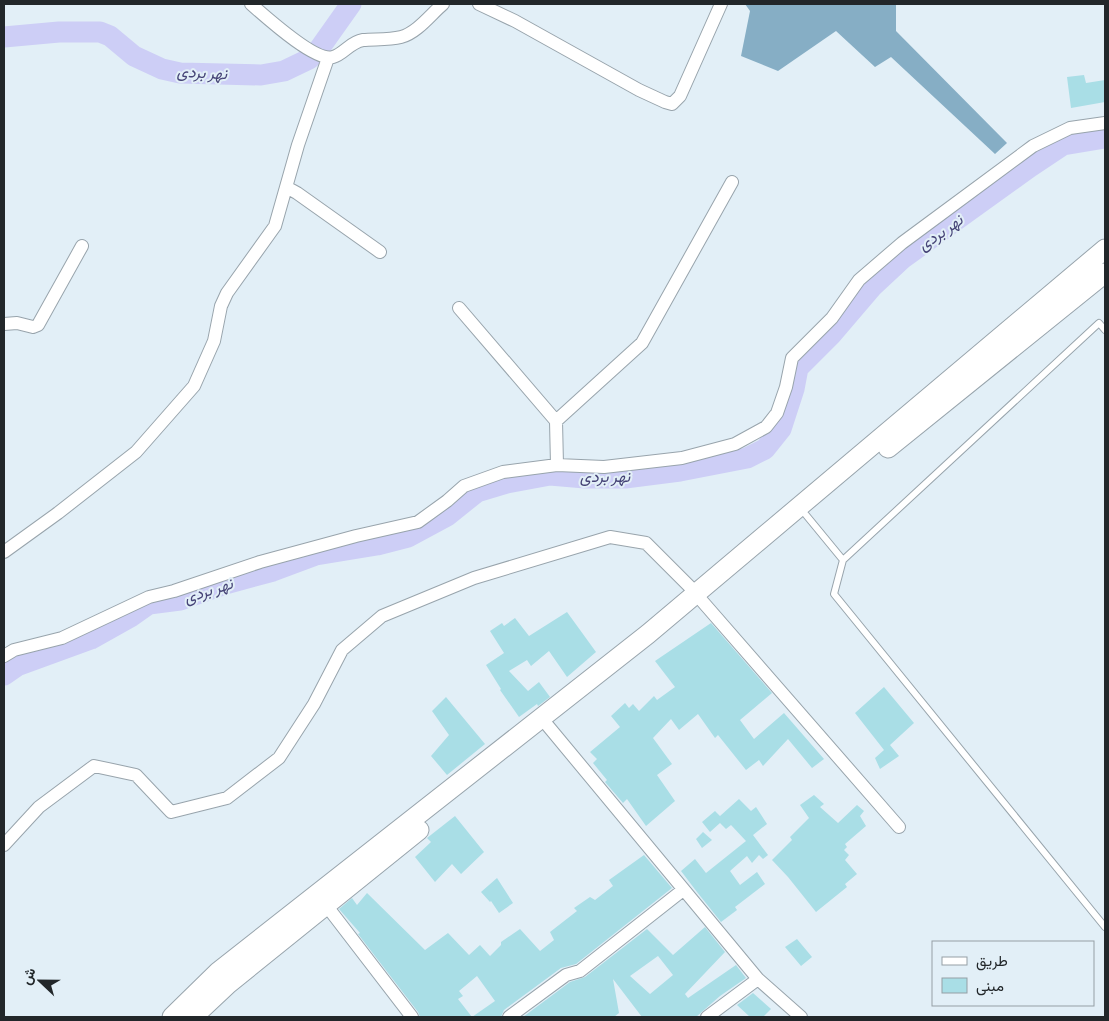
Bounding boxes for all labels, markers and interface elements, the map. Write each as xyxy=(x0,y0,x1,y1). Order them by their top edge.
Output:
water label: نهر بردى xyxy=(176,58,229,84)
water label: نهر بردى xyxy=(912,206,968,255)
water label: نهر بردى xyxy=(580,463,632,487)
water label: نهر بردى xyxy=(180,569,237,608)
legend xyxy=(932,941,1094,1006)
text: طريق xyxy=(976,948,1008,971)
north arrow xyxy=(15,956,65,1006)
text: ش xyxy=(15,964,40,987)
text: مبنى xyxy=(976,973,1004,996)

